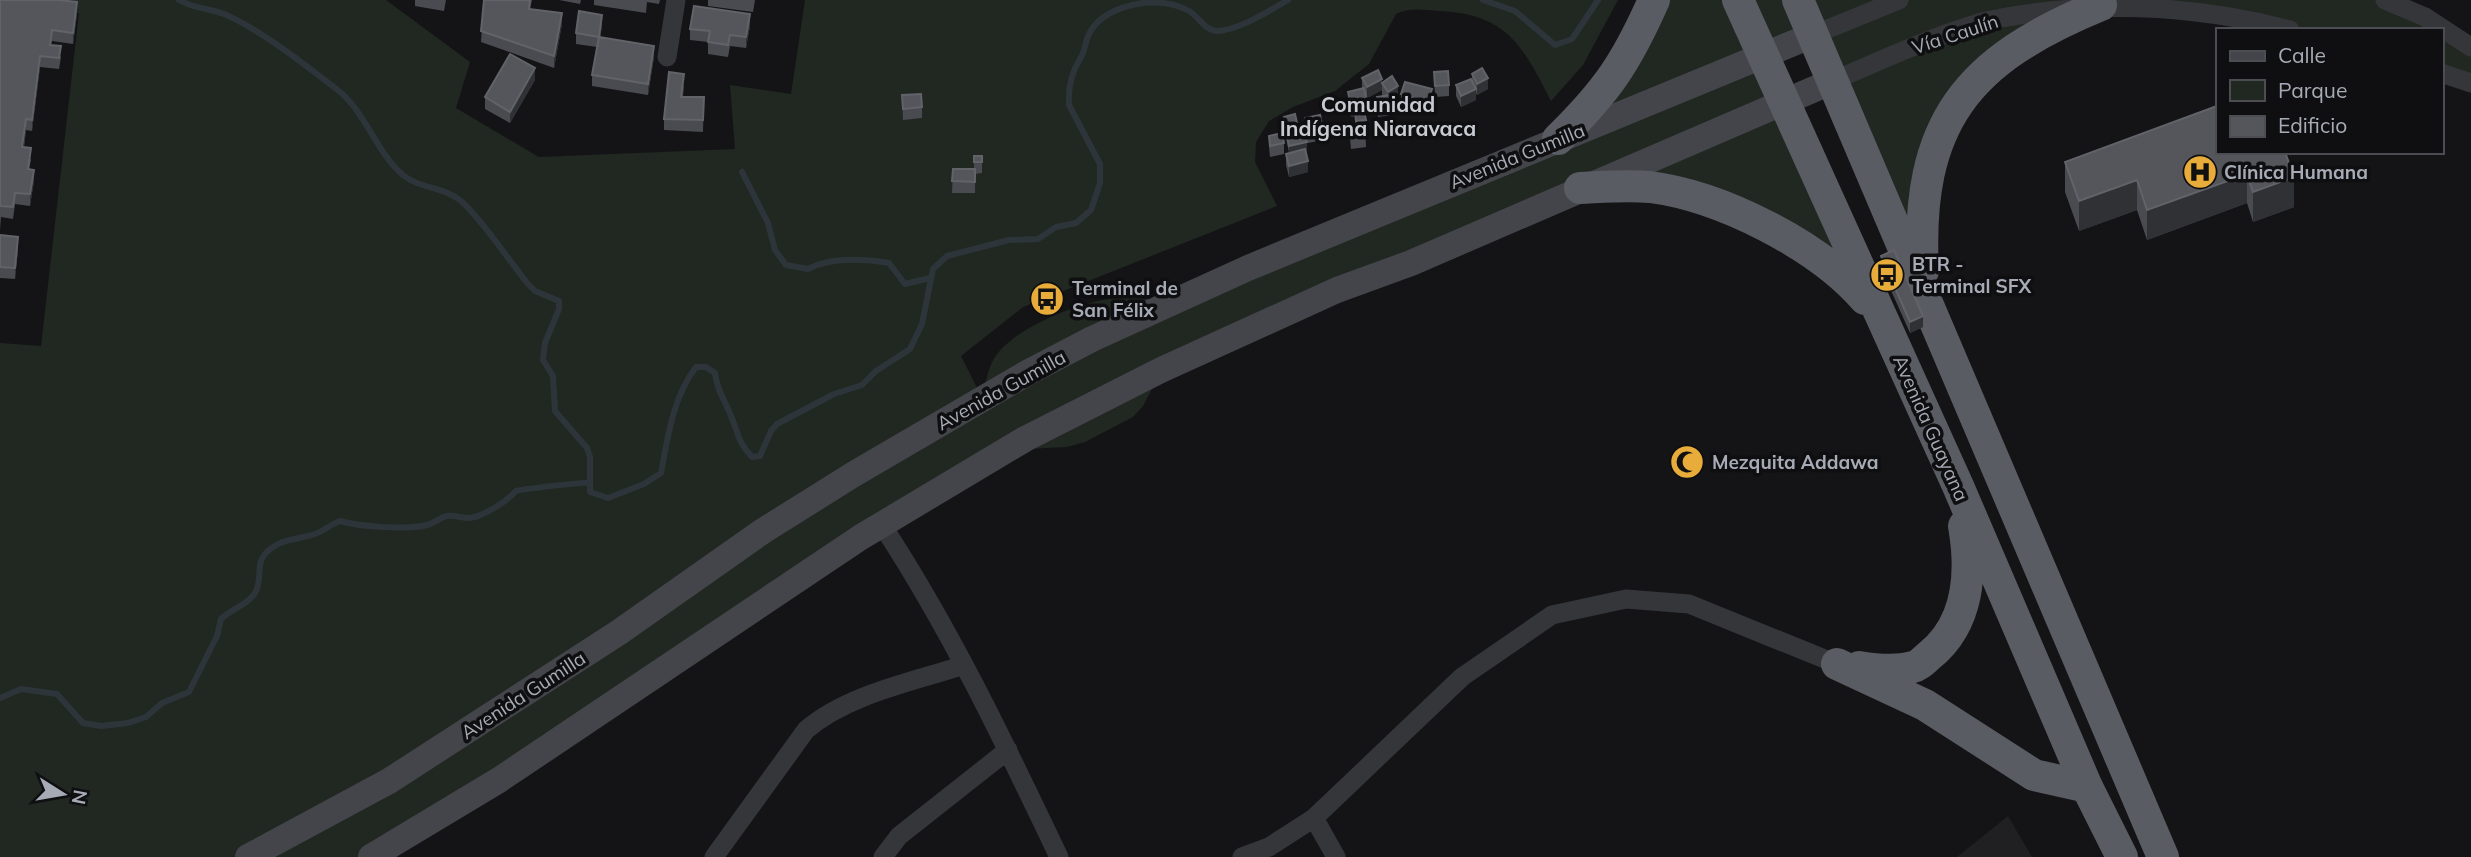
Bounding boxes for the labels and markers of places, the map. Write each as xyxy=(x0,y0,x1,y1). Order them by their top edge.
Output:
hospital icon: Clínica Humana xyxy=(2181,153,2219,191)
place label: Clínica Humana xyxy=(2224,160,2368,184)
place label: BTR - Terminal SFX xyxy=(1912,252,2031,298)
bus stop icon: BTR - Terminal SFX xyxy=(1868,256,1906,294)
place label: Terminal de San Félix xyxy=(1072,276,1178,322)
bus stop icon: Terminal de San Félix xyxy=(1028,280,1066,318)
mosque icon: Mezquita Addawa xyxy=(1668,443,1706,481)
place label: Mezquita Addawa xyxy=(1712,450,1879,474)

